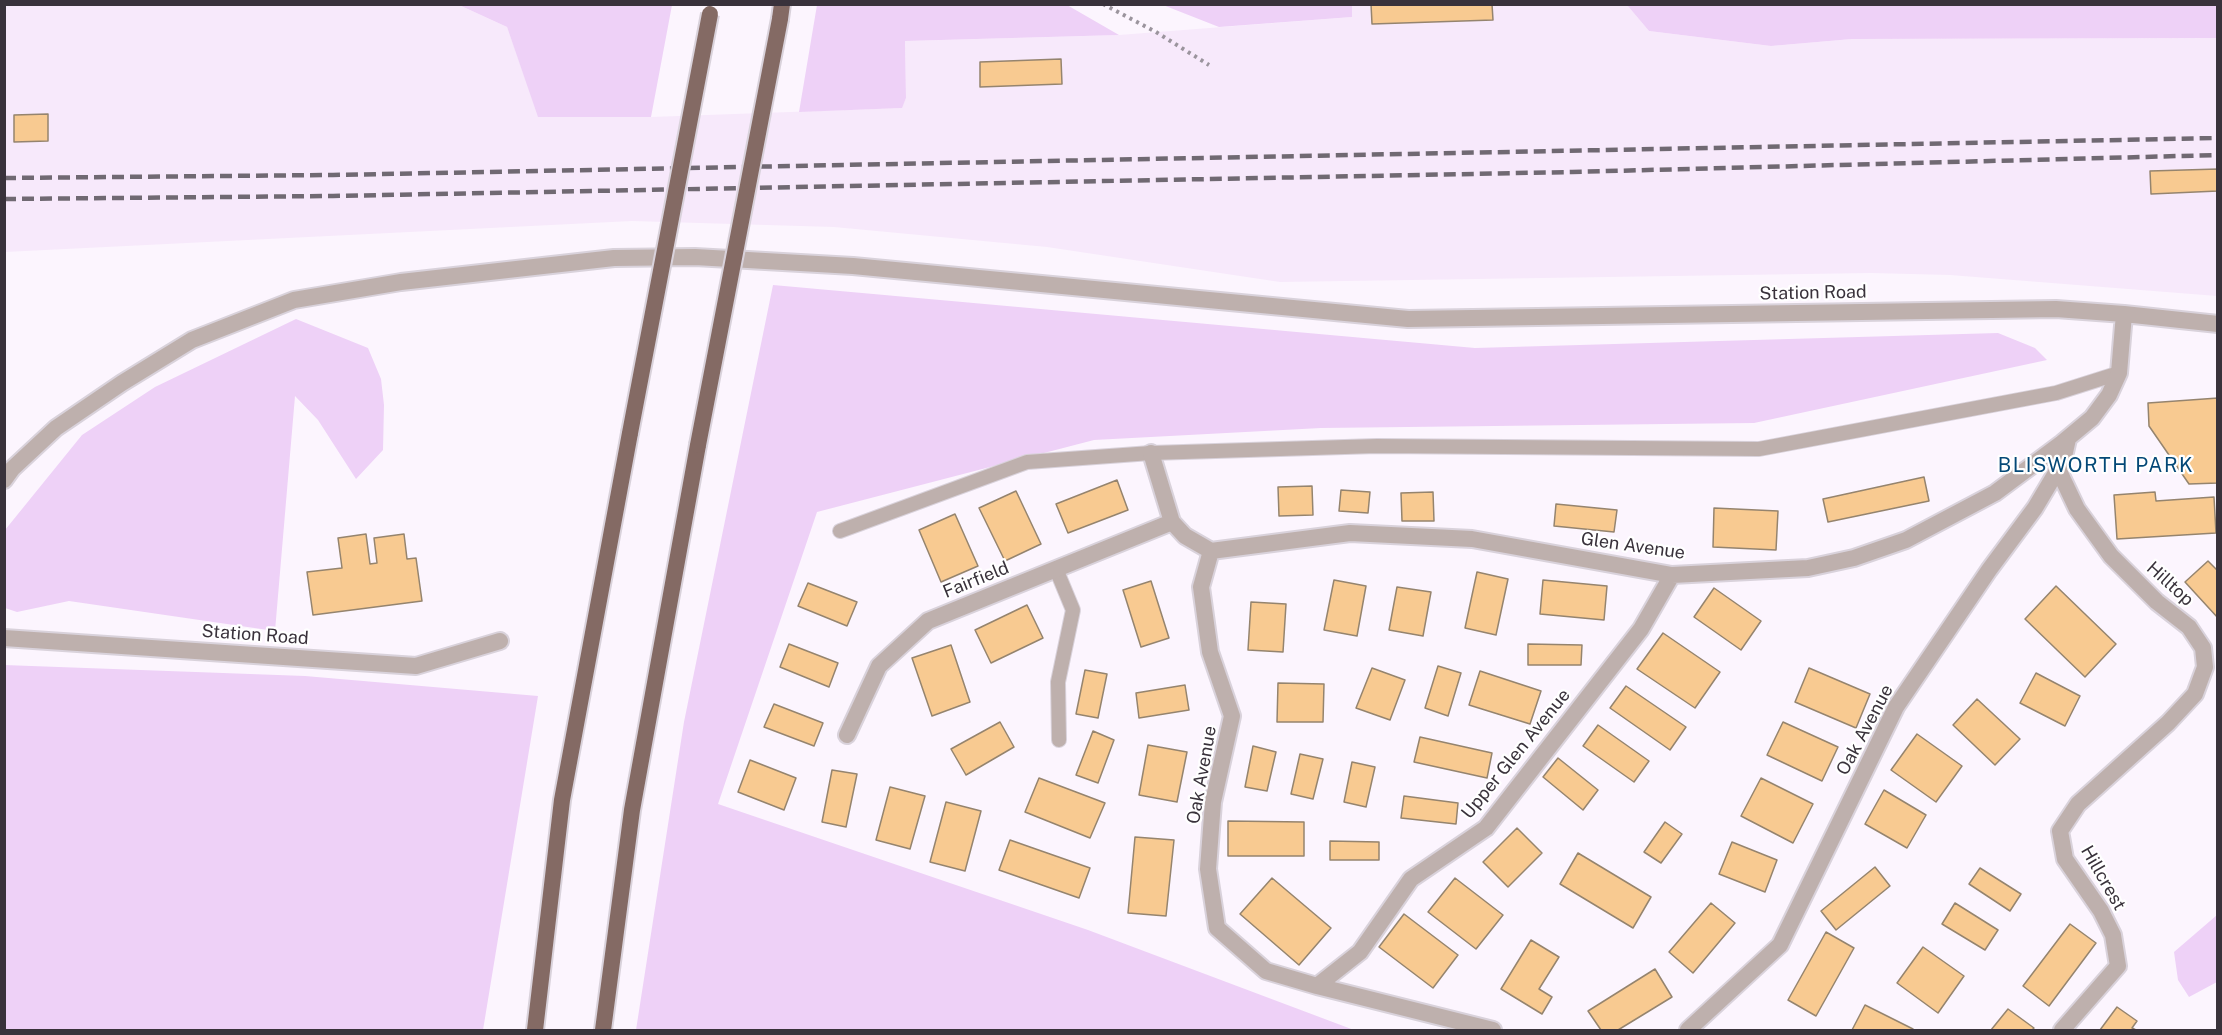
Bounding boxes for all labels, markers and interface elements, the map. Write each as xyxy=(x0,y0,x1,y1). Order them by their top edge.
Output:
street label: Station Road xyxy=(1759,281,1867,305)
district label: BLISWORTH PARK xyxy=(1998,454,2194,478)
street label: Glen Avenue xyxy=(1580,528,1686,564)
street label: Fairfield xyxy=(940,557,1012,603)
street label: Hilltop xyxy=(2142,557,2198,611)
street label: Station Road xyxy=(201,620,309,650)
street label: Oak Avenue xyxy=(1832,681,1898,779)
street label: Upper Glen Avenue xyxy=(1457,685,1575,823)
street label: Oak Avenue xyxy=(1183,724,1221,826)
street label: Hillcrest xyxy=(2076,842,2130,914)

